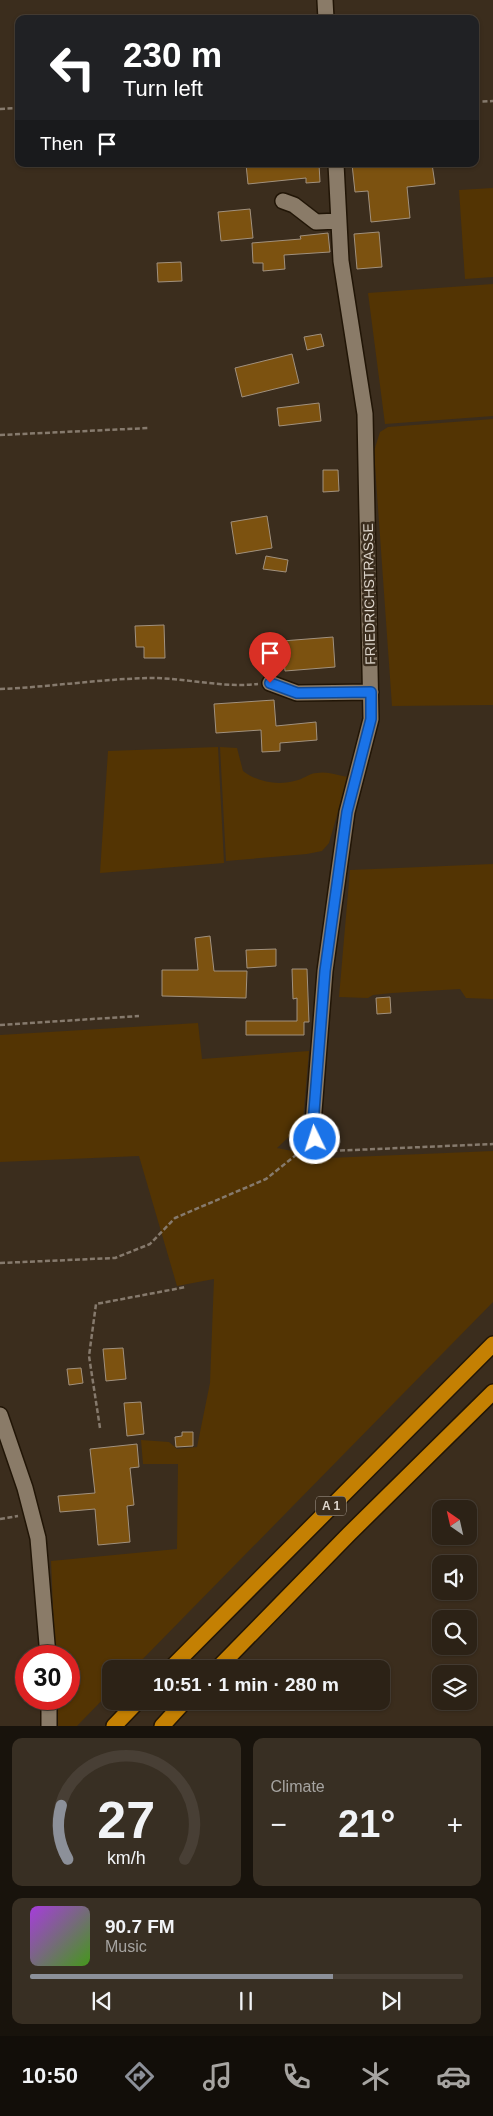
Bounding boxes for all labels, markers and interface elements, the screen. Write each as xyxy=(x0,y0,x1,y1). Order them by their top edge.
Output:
icon: left xyxy=(40,35,105,100)
text: 230 m xyxy=(123,35,222,74)
text: Turn left xyxy=(123,76,203,101)
icon: arrive xyxy=(93,130,121,158)
text: Then xyxy=(40,133,83,154)
street label: FRIEDRICHSTRASSE xyxy=(360,523,378,665)
pin xyxy=(249,632,291,683)
icon: arrive xyxy=(256,639,284,667)
position arrow xyxy=(288,1112,340,1164)
road number: A 1 xyxy=(316,1496,346,1515)
north arrow xyxy=(432,1500,478,1545)
map controls xyxy=(432,1500,477,1710)
button: sound xyxy=(432,1555,477,1600)
button: search xyxy=(432,1610,477,1655)
speed limit sign: 30 xyxy=(15,1645,80,1710)
button: layers xyxy=(432,1665,477,1710)
text: 10:51 · 1 min · 280 m xyxy=(153,1674,339,1695)
text: Climate xyxy=(271,1778,325,1795)
text: 27 xyxy=(97,1791,155,1849)
text: 21° xyxy=(338,1803,395,1845)
text: − xyxy=(271,1809,287,1840)
text: + xyxy=(447,1809,463,1840)
text: km/h xyxy=(107,1848,146,1868)
text: 90.7 FM xyxy=(105,1916,175,1937)
text: Music xyxy=(105,1938,147,1955)
icon: previous xyxy=(88,1987,116,2015)
icon: pause xyxy=(232,1987,260,2015)
icon: next xyxy=(377,1987,405,2015)
icon: directions xyxy=(122,2059,157,2094)
icon: music xyxy=(200,2059,235,2094)
icon: phone xyxy=(279,2059,314,2094)
icon: climate xyxy=(358,2059,393,2094)
icon: car xyxy=(436,2059,471,2094)
text: 10:50 xyxy=(22,2063,78,2088)

